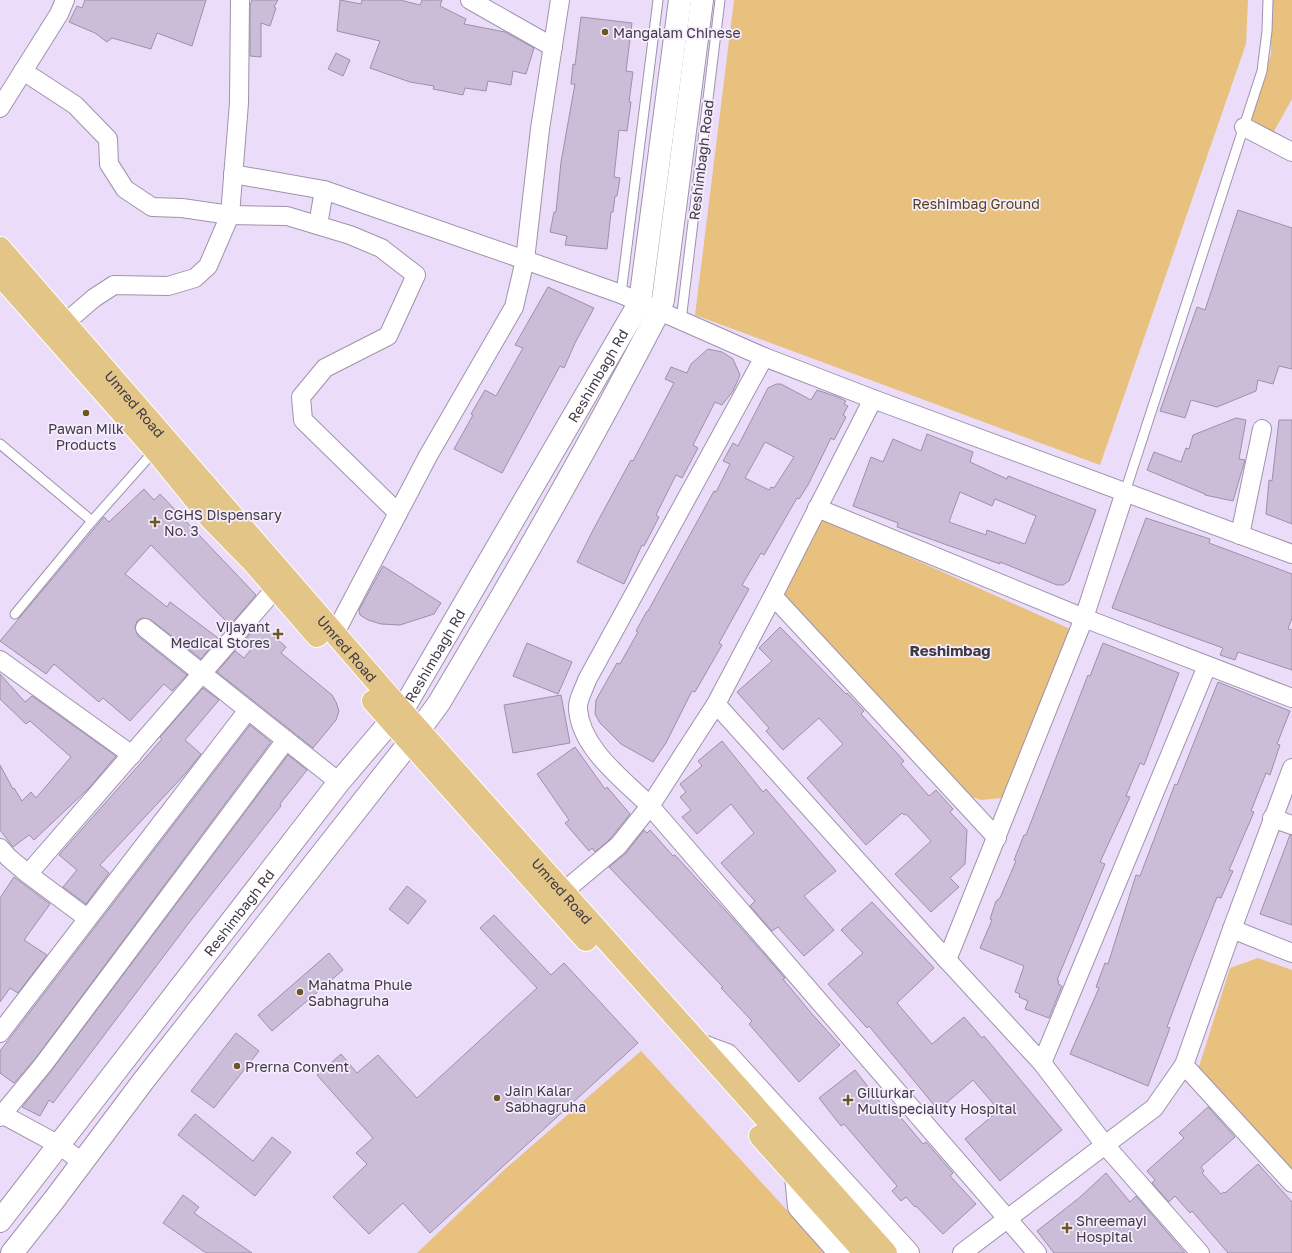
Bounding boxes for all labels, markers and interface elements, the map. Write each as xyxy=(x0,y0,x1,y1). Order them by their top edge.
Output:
place label: Mangalam Chinese xyxy=(613,24,741,41)
marker: Mangalam Chinese xyxy=(600,27,610,37)
street label: Reshimbagh Road xyxy=(685,99,717,221)
park label: Reshimbag Ground xyxy=(912,195,1040,212)
street label: Reshimbagh Rd xyxy=(564,326,631,425)
street label: Umred Road xyxy=(102,367,169,440)
marker: Pawan Milk Products xyxy=(81,408,91,418)
place label: Pawan Milk Products xyxy=(48,420,124,453)
place label: CGHS Dispensary No. 3 xyxy=(164,506,282,539)
marker: CGHS Dispensary No. 3 xyxy=(149,516,161,528)
street label: Reshimbagh Rd xyxy=(401,606,468,705)
street label: Umred Road xyxy=(314,611,381,685)
place label: Vijayant Medical Stores xyxy=(170,618,270,651)
marker: Vijayant Medical Stores xyxy=(273,629,283,639)
district label: Reshimbag xyxy=(910,641,990,659)
street label: Umred Road xyxy=(529,854,596,927)
street label: Reshimbagh Rd xyxy=(200,866,277,959)
place label: Mahatma Phule Sabhagruha xyxy=(308,976,412,1009)
marker: Mahatma Phule Sabhagruha xyxy=(295,987,305,997)
place label: Prerna Convent xyxy=(245,1058,349,1075)
marker: Prerna Convent xyxy=(232,1061,242,1071)
place label: Jain Kalar Sabhagruha xyxy=(505,1082,586,1115)
place label: Gillurkar Multispeciality Hospital xyxy=(857,1084,1017,1117)
marker: Jain Kalar Sabhagruha xyxy=(492,1093,502,1103)
marker: Gillurkar Multispeciality Hospital xyxy=(842,1094,854,1106)
place label: Shreemayi Hospital xyxy=(1076,1212,1147,1245)
marker: Shreemayi Hospital xyxy=(1061,1222,1073,1234)

